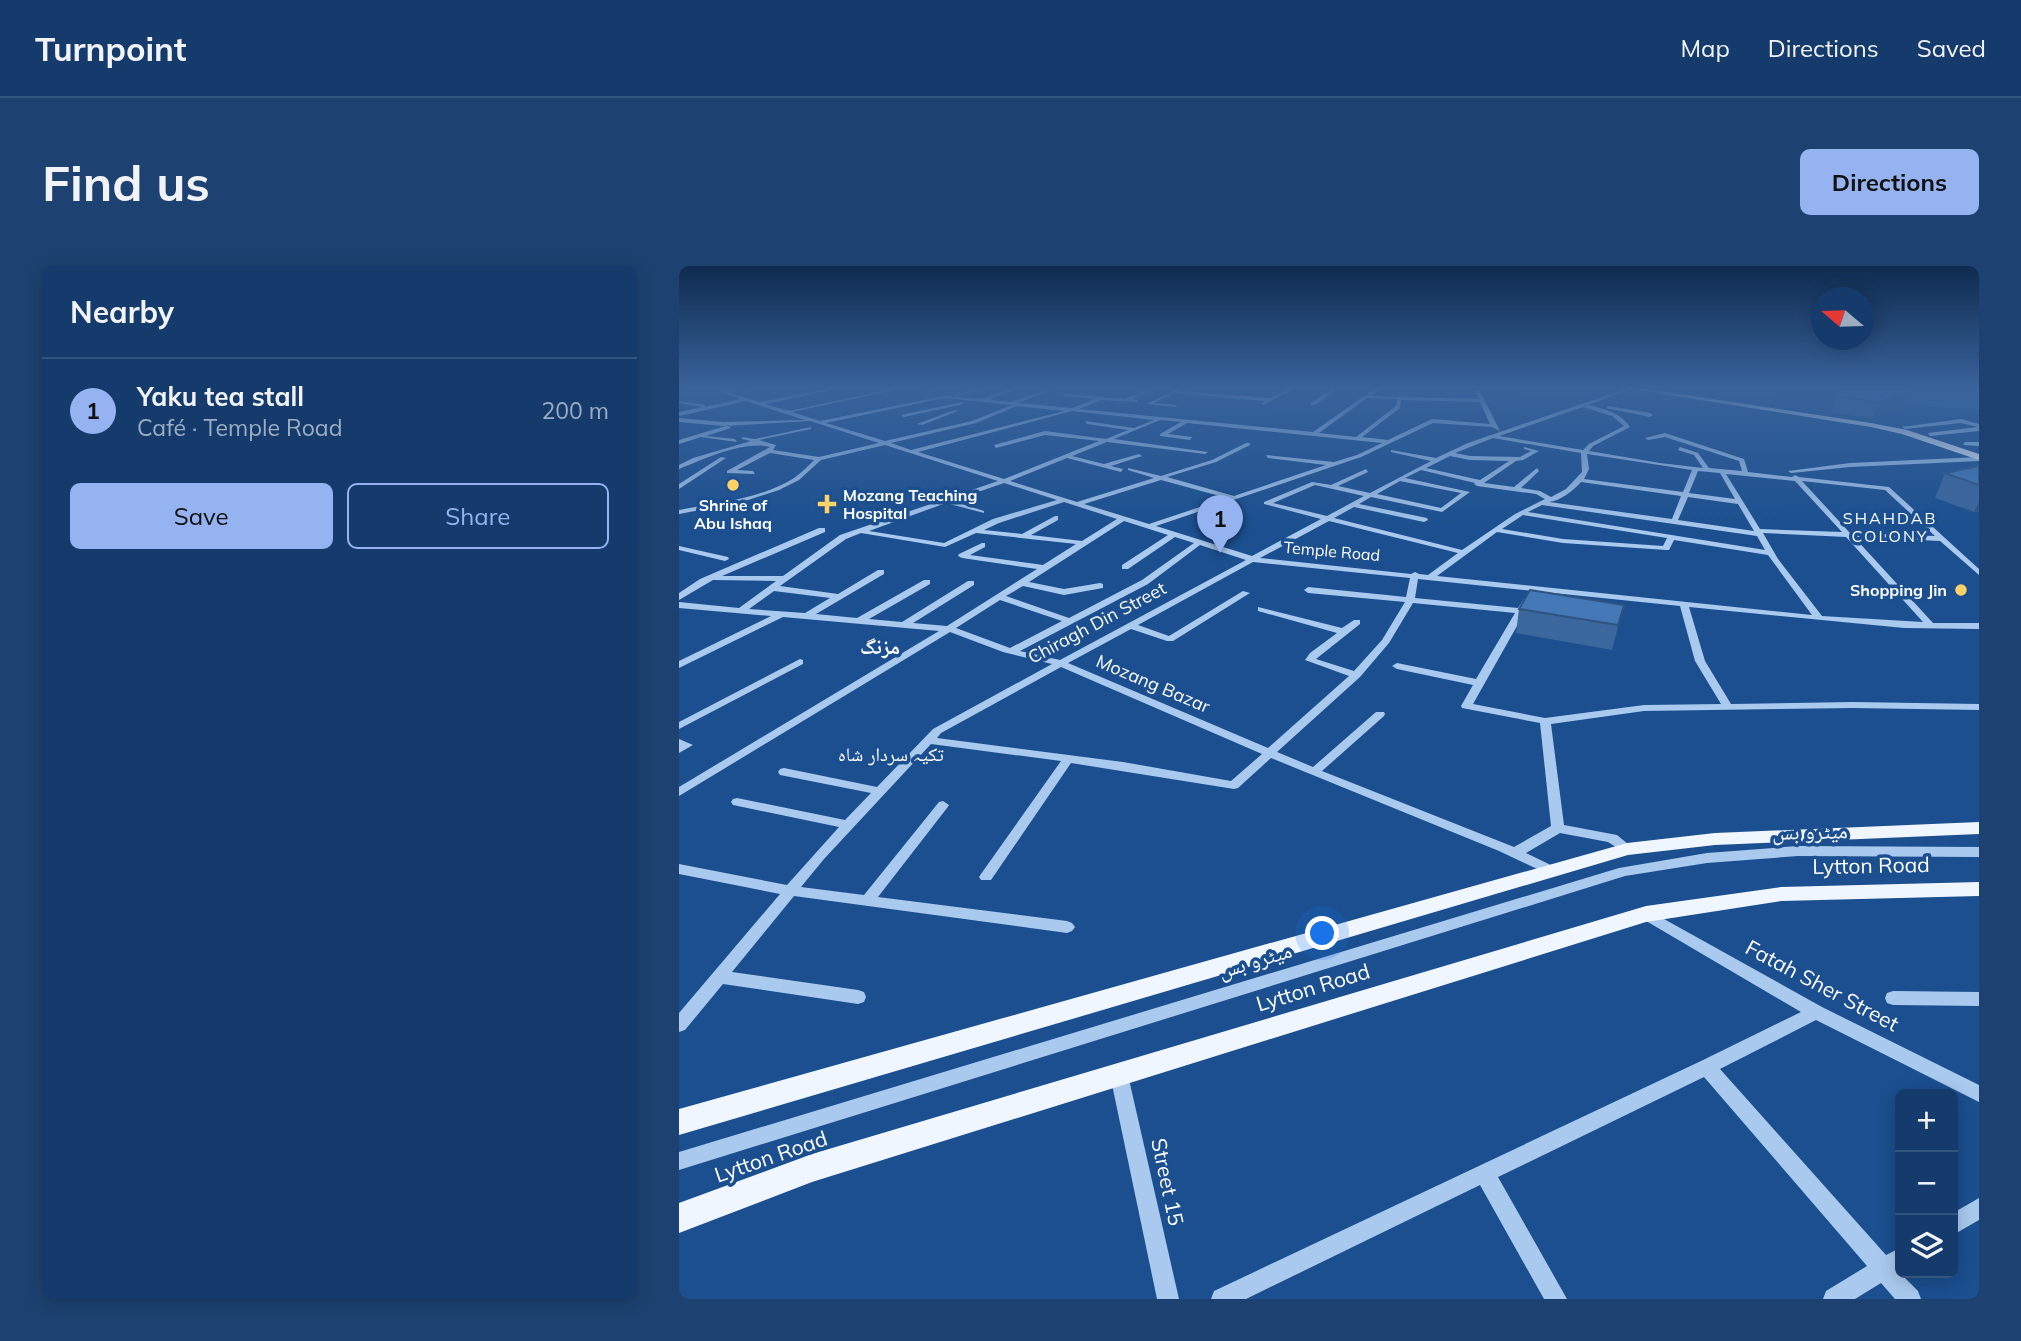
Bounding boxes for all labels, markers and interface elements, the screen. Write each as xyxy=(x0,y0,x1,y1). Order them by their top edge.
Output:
text: Turnpoint xyxy=(35,28,187,69)
text: Map xyxy=(1680,33,1730,63)
text: Directions xyxy=(1768,33,1879,63)
text: Saved xyxy=(1917,33,1986,63)
button: Directions xyxy=(1800,149,1979,215)
text: Find us xyxy=(42,152,210,213)
north arrow xyxy=(1811,287,1874,350)
text: Nearby xyxy=(70,293,174,331)
text: Yaku tea stall xyxy=(137,380,304,413)
text: 1 xyxy=(86,396,100,425)
text: 200 m xyxy=(541,396,609,425)
text: Café · Temple Road xyxy=(137,413,342,442)
marker: Shrine of Abu Ishaq xyxy=(725,477,741,493)
button: Save xyxy=(70,483,333,549)
button: Share xyxy=(347,483,609,549)
place label: Mozang Teaching Hospital xyxy=(843,485,977,523)
marker: Mozang Teaching Hospital xyxy=(817,494,837,514)
place label: Shrine of Abu Ishaq xyxy=(694,495,772,533)
pin: 1 xyxy=(1197,495,1243,553)
district label: SHAHDAB COLONY xyxy=(1843,508,1937,546)
street label: Temple Road xyxy=(1283,537,1381,565)
street label: Chiragh Din Street xyxy=(1024,576,1170,669)
place label: Shopping Jin xyxy=(1850,580,1947,600)
marker: Shopping Jin xyxy=(1953,582,1969,598)
district label: مزنگ xyxy=(860,633,900,659)
street label: Mozang Bazar xyxy=(1093,649,1214,718)
district label: تکیہ سردار شاہ xyxy=(838,742,944,766)
street label: میٹرو بس xyxy=(1772,817,1848,846)
street label: Lytton Road xyxy=(1812,851,1930,879)
your location xyxy=(1305,916,1339,950)
street label: Fatah Sher Street xyxy=(1741,934,1903,1036)
street label: میٹرو بس xyxy=(1215,937,1295,984)
street label: Lytton Road xyxy=(1253,957,1373,1017)
map controls xyxy=(1895,1089,1958,1278)
button: + xyxy=(1895,1089,1958,1152)
street label: Lytton Road xyxy=(711,1125,830,1187)
street label: Street 15 xyxy=(1146,1136,1190,1228)
button: − xyxy=(1895,1152,1958,1215)
button: layers xyxy=(1895,1215,1958,1278)

